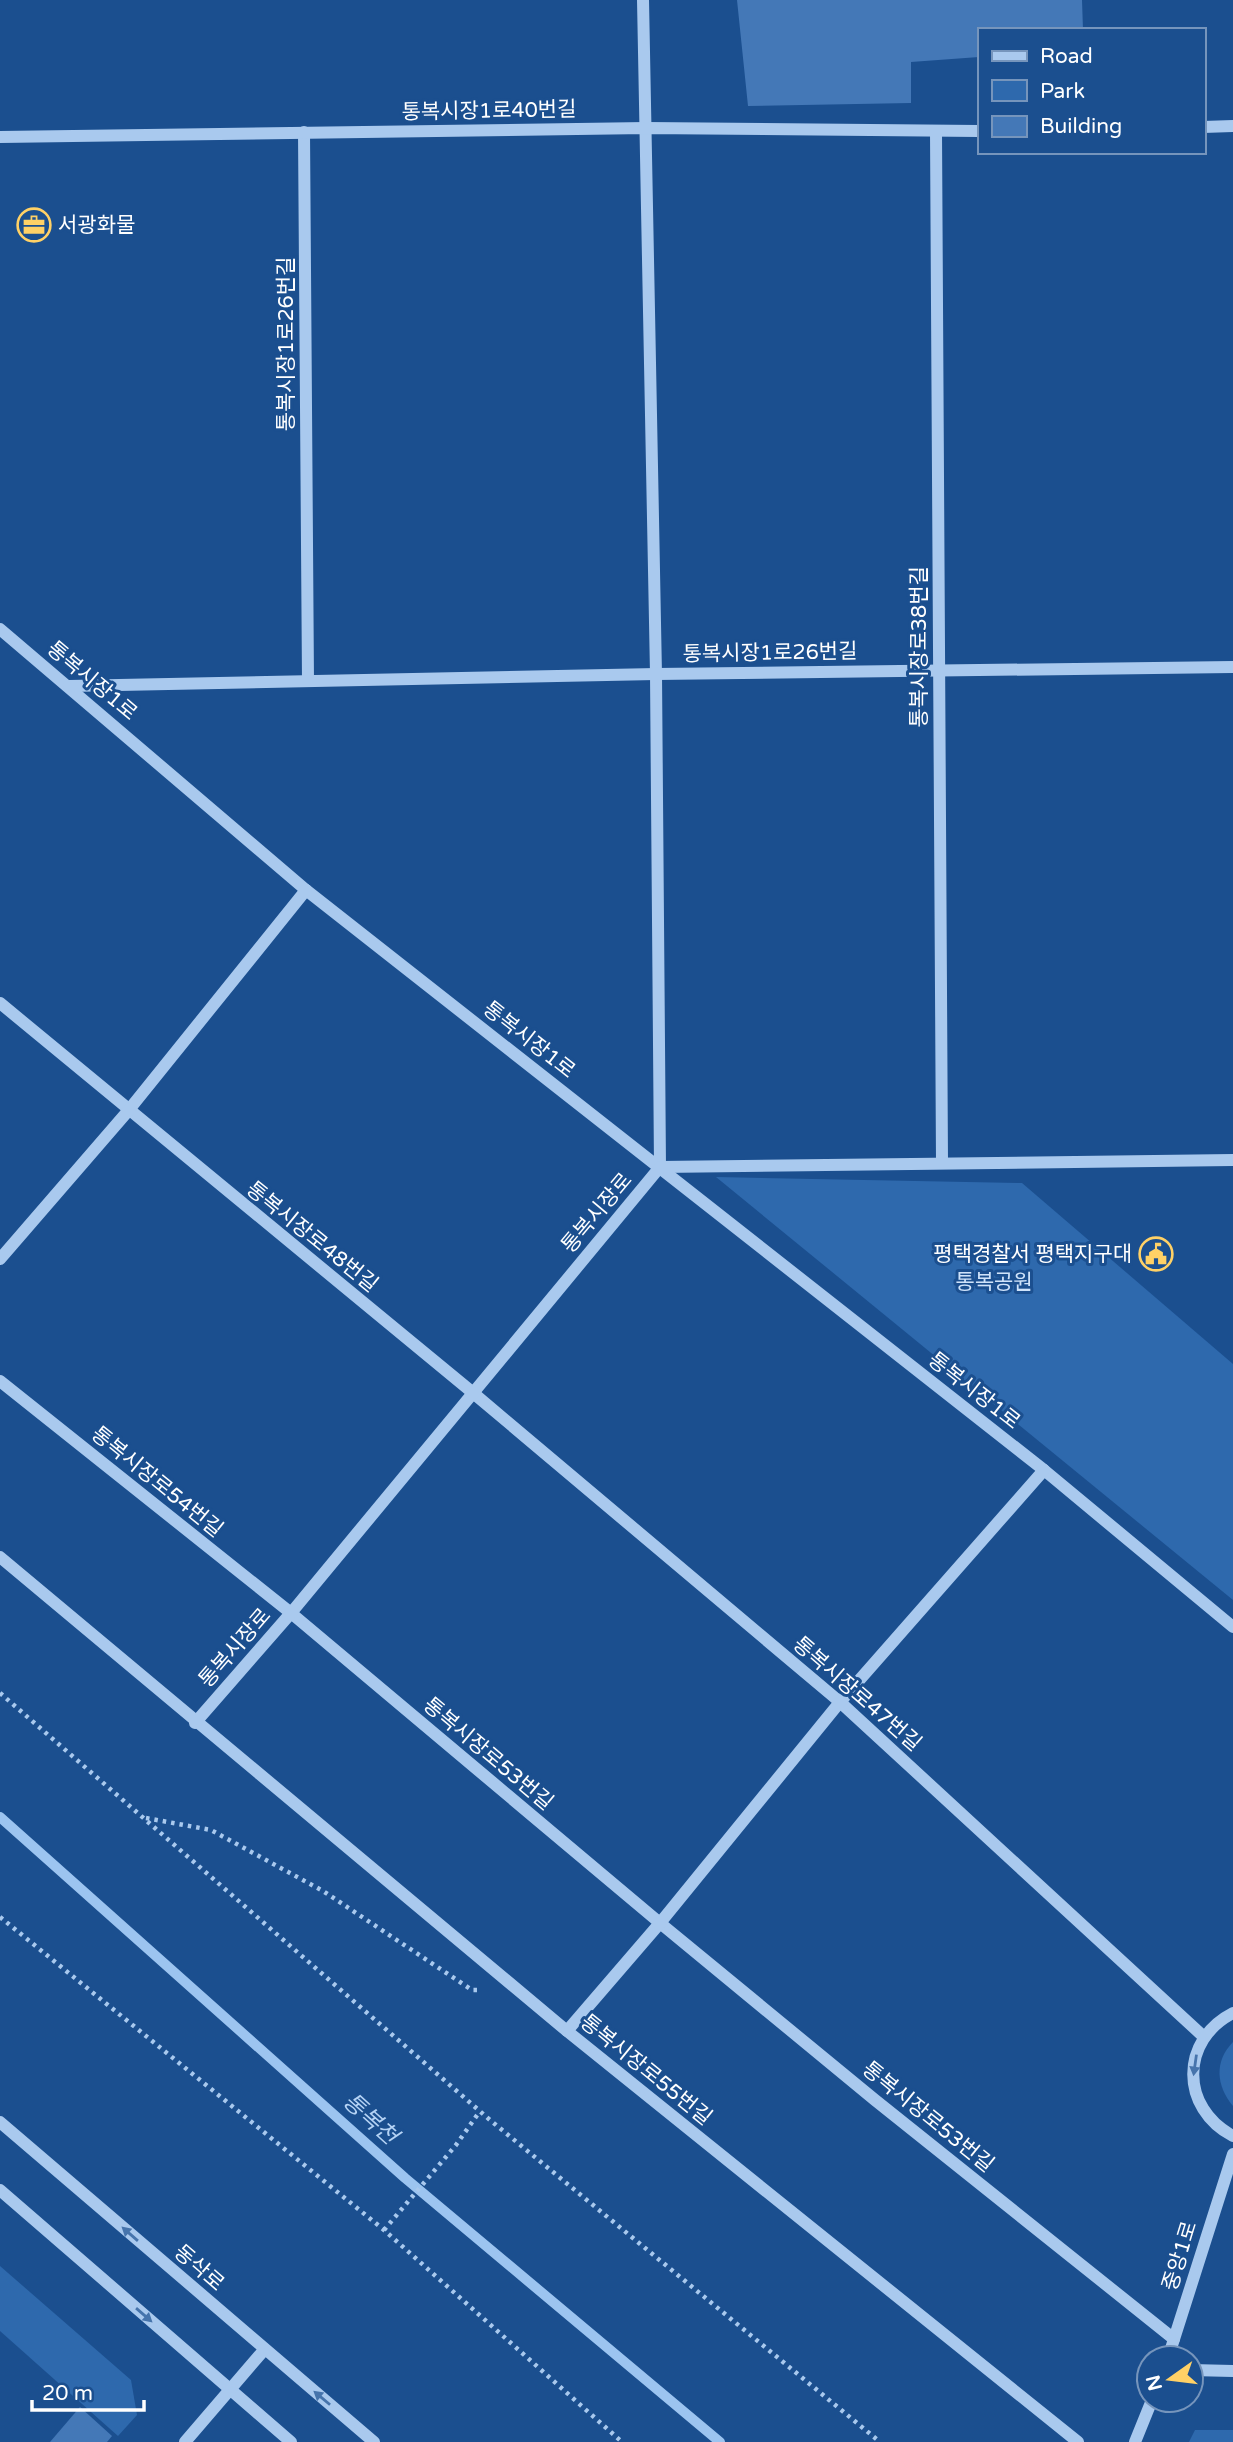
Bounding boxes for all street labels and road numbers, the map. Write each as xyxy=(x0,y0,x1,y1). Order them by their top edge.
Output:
street label: 통복시장1로40번길 xyxy=(401,97,577,125)
street label: 통복시장1로26번길 xyxy=(274,257,299,431)
street label: 통복시장로38번길 xyxy=(907,566,932,728)
street label: 통복시장1로 xyxy=(42,636,142,726)
street label: 통복시장1로26번길 xyxy=(682,639,858,667)
street label: 통복시장1로 xyxy=(478,996,580,1084)
street label: 통복시장로 xyxy=(556,1168,638,1258)
street label: 통복시장로48번길 xyxy=(241,1176,383,1298)
street label: 통복시장1로 xyxy=(923,1347,1025,1435)
street label: 통복시장로54번길 xyxy=(86,1421,228,1543)
street label: 통복시장로 xyxy=(194,1603,276,1693)
street label: 통복시장로47번길 xyxy=(788,1632,926,1756)
street label: 통복시장로53번길 xyxy=(418,1692,558,1816)
street label: 통복시장로55번길 xyxy=(575,2009,717,2131)
street label: 통복시장로53번길 xyxy=(857,2056,999,2178)
street label: 중앙1로 xyxy=(1158,2218,1202,2294)
street label: 동삭로 xyxy=(169,2240,229,2296)

